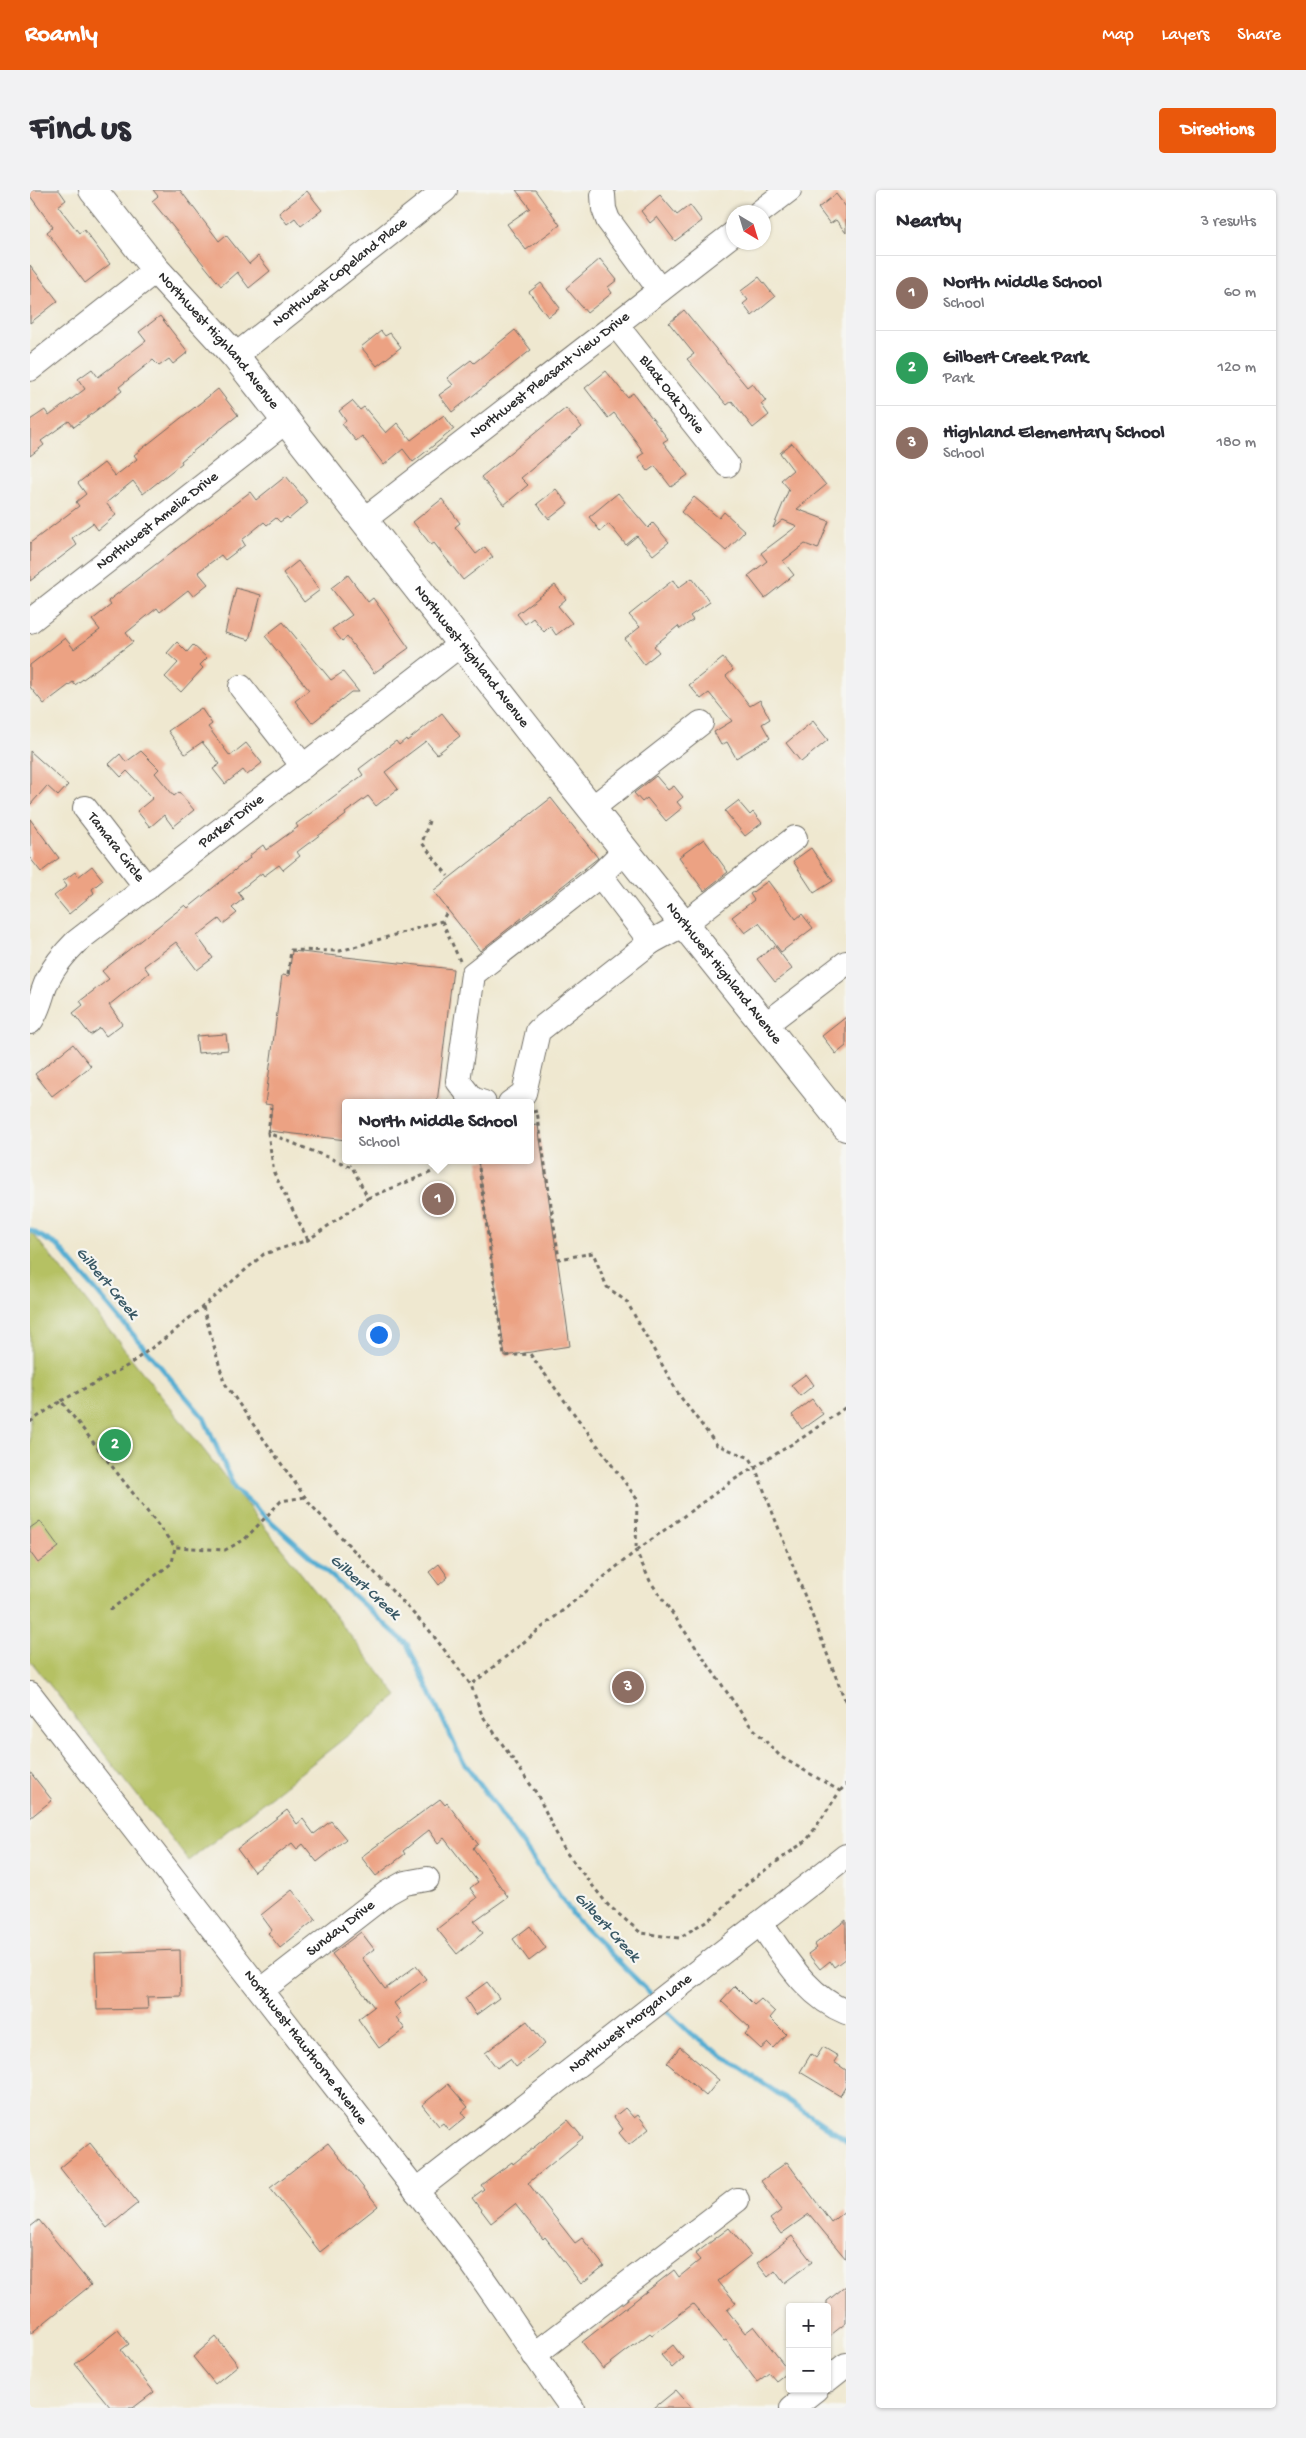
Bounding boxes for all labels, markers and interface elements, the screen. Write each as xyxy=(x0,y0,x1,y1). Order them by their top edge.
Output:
text: Roamly xyxy=(25,21,98,50)
text: Map xyxy=(1102,25,1134,46)
text: Layers xyxy=(1162,25,1209,46)
text: Share xyxy=(1237,25,1281,46)
button: Directions xyxy=(1159,108,1276,153)
text: Find us xyxy=(30,110,130,151)
north arrow xyxy=(726,205,771,250)
text: Nearby xyxy=(896,210,961,235)
text: 3 results xyxy=(1201,213,1256,232)
street label: Northwest Copeland Place xyxy=(269,214,411,332)
street label: Northwest Highland Avenue xyxy=(153,268,283,413)
text: North Middle School xyxy=(943,272,1102,295)
text: 1 xyxy=(909,284,915,303)
text: 60 m xyxy=(1224,284,1256,303)
text: School xyxy=(943,295,985,314)
street label: Northwest Pleasant View Drive xyxy=(466,308,634,443)
text: Gilbert Creek Park xyxy=(943,347,1088,370)
street label: Black Oak Drive xyxy=(634,351,708,438)
text: 2 xyxy=(908,359,916,378)
text: 120 m xyxy=(1217,359,1256,378)
text: Park xyxy=(943,370,974,389)
text: Highland Elementary School xyxy=(943,422,1165,445)
text: 3 xyxy=(908,434,916,453)
text: 180 m xyxy=(1217,434,1256,453)
text: School xyxy=(943,445,985,464)
street label: Northwest Amelia Drive xyxy=(93,468,223,575)
street label: Northwest Highland Avenue xyxy=(410,582,533,732)
street label: Parker Drive xyxy=(194,791,268,853)
street label: Tamara Circle xyxy=(82,808,148,886)
street label: Northwest Highland Avenue xyxy=(661,899,786,1048)
popup xyxy=(342,1099,534,1164)
text: North Middle School xyxy=(359,1111,517,1134)
text: School xyxy=(359,1134,400,1153)
pin: 1 xyxy=(422,1180,454,1218)
water label: Gilbert Creek xyxy=(71,1244,143,1325)
your location xyxy=(366,1322,392,1348)
pin: 2 xyxy=(99,1426,131,1464)
water label: Gilbert Creek xyxy=(325,1552,404,1626)
pin: 3 xyxy=(612,1668,644,1706)
water label: Gilbert Creek xyxy=(569,1889,644,1968)
street label: Sunday Drive xyxy=(303,1896,379,1961)
street label: Northwest Hawthorne Avenue xyxy=(239,1967,371,2129)
street label: Northwest Morgan Lane xyxy=(565,1970,696,2077)
map controls xyxy=(786,2303,831,2393)
button: + xyxy=(786,2303,831,2348)
button: − xyxy=(786,2348,831,2393)

